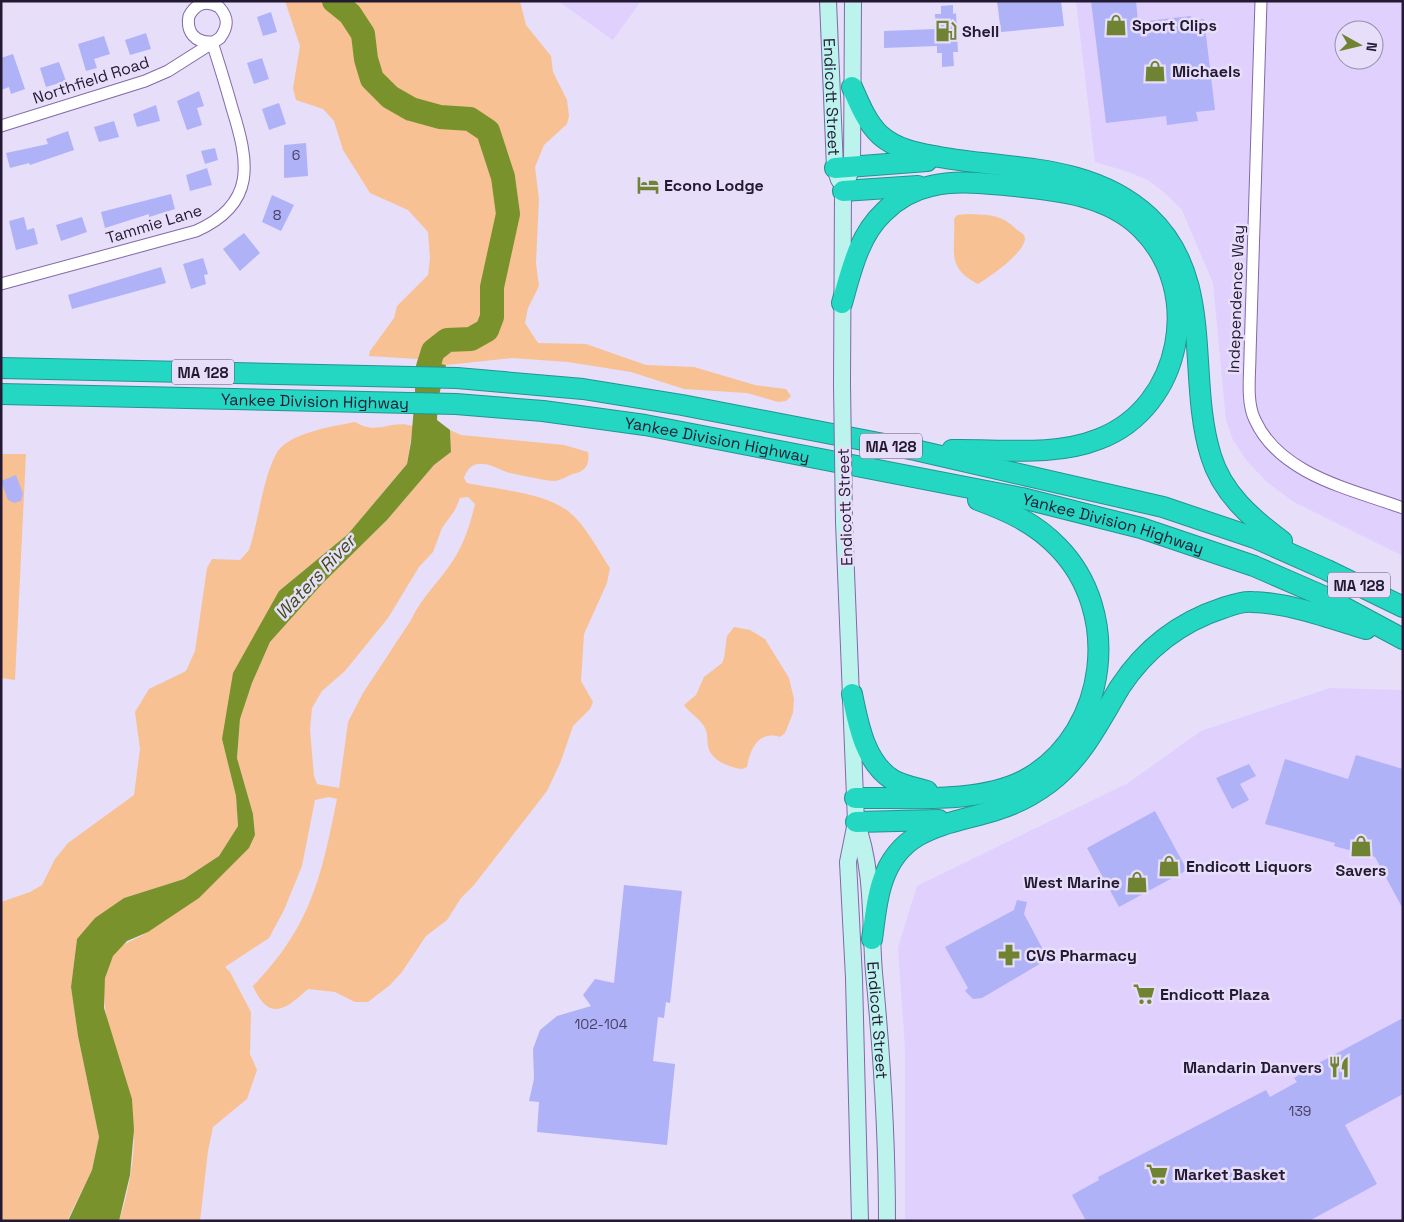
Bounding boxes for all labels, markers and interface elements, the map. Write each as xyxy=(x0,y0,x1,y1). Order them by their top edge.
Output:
shop icon: Sport Clips xyxy=(1103,12,1129,38)
place label: Sport Clips xyxy=(1132,15,1217,36)
fuel station icon: Shell xyxy=(933,18,959,44)
north arrow xyxy=(1334,20,1384,70)
place label: Shell xyxy=(962,21,999,42)
street label: Endicott Street xyxy=(819,37,845,156)
text: N xyxy=(1362,41,1381,53)
street label: Northfield Road xyxy=(30,51,152,109)
shop icon: Michaels xyxy=(1142,58,1168,84)
place label: Michaels xyxy=(1172,61,1241,82)
house number: 6 xyxy=(292,146,300,164)
hotel icon: Econo Lodge xyxy=(635,172,661,198)
place label: Econo Lodge xyxy=(664,175,764,196)
street label: Tammie Lane xyxy=(103,199,205,249)
house number: 8 xyxy=(273,206,282,224)
street label: Independence Way xyxy=(1223,225,1249,373)
road number: MA 128 xyxy=(172,360,234,384)
street label: Yankee Division Highway xyxy=(221,388,409,413)
street label: Yankee Division Highway xyxy=(623,412,812,467)
road number: MA 128 xyxy=(860,434,922,458)
street label: Endicott Street xyxy=(832,448,858,566)
street label: Yankee Division Highway xyxy=(1020,488,1207,559)
water label: Waters River xyxy=(270,528,361,624)
road number: MA 128 xyxy=(1328,572,1390,598)
shop icon: Savers xyxy=(1348,833,1374,859)
shop icon: Endicott Liquors xyxy=(1156,853,1182,879)
place label: Endicott Liquors xyxy=(1186,856,1312,877)
place label: Savers xyxy=(1336,860,1386,881)
shop icon: West Marine xyxy=(1124,869,1150,895)
place label: West Marine xyxy=(1024,872,1120,893)
pharmacy icon: CVS Pharmacy xyxy=(996,942,1022,968)
place label: CVS Pharmacy xyxy=(1026,945,1137,966)
street label: Endicott Street xyxy=(863,961,893,1080)
supermarket icon: Endicott Plaza xyxy=(1131,981,1157,1007)
place label: Endicott Plaza xyxy=(1160,984,1270,1005)
house number: 102-104 xyxy=(574,1015,628,1033)
restaurant icon: Mandarin Danvers xyxy=(1326,1054,1352,1080)
place label: Mandarin Danvers xyxy=(1183,1057,1322,1078)
house number: 139 xyxy=(1289,1102,1311,1120)
supermarket icon: Market Basket xyxy=(1144,1161,1170,1187)
place label: Market Basket xyxy=(1174,1164,1286,1185)

